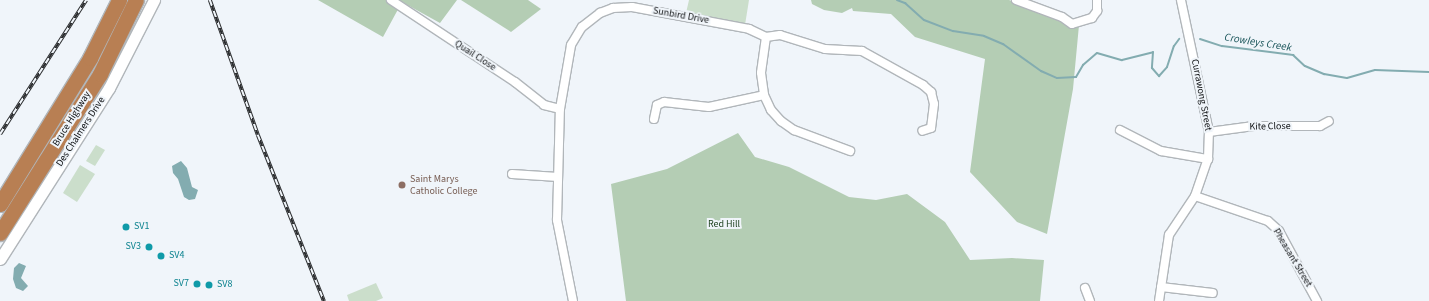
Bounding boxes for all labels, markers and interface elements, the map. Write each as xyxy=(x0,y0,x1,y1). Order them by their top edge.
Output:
street label: Sunbird Drive xyxy=(652,5,710,27)
water label: Crowleys Creek xyxy=(1223,31,1293,55)
street label: Quail Close xyxy=(452,38,498,74)
street label: Currawong Street xyxy=(1188,58,1214,132)
street label: Bruce Highway xyxy=(50,89,94,149)
street label: Des Chalmers Drive xyxy=(54,95,108,169)
street label: Kite Close xyxy=(1249,121,1291,133)
place label: Saint Marys Catholic College xyxy=(410,173,477,196)
marker: Saint Marys Catholic College xyxy=(397,180,407,190)
park label: Red Hill xyxy=(708,219,740,231)
place label: SV1 xyxy=(134,221,149,233)
marker: SV1 xyxy=(121,222,131,232)
street label: Pheasant Street xyxy=(1270,227,1314,289)
place label: SV3 xyxy=(126,241,141,253)
marker: SV3 xyxy=(144,242,154,252)
place label: SV4 xyxy=(169,250,184,262)
marker: SV4 xyxy=(156,251,166,261)
place label: SV7 xyxy=(174,278,189,290)
marker: SV7 xyxy=(192,279,202,289)
place label: SV8 xyxy=(217,279,232,291)
marker: SV8 xyxy=(204,280,214,290)

